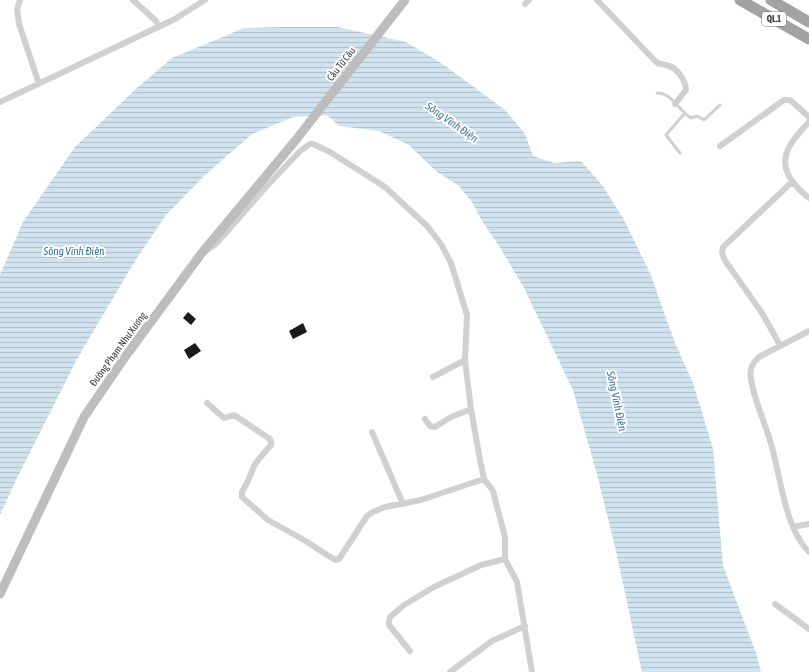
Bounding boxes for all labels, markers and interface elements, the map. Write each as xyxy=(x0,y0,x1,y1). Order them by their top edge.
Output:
road number: QL.1 xyxy=(762,12,786,26)
street label: Cầu Tứ Câu xyxy=(325,45,358,83)
water label: Sông Vĩnh Điện xyxy=(422,99,481,146)
water label: Sông Vĩnh Điện xyxy=(43,245,105,258)
street label: Đường Phạm Như Xương xyxy=(87,309,149,388)
water label: Sông Vĩnh Điện xyxy=(604,369,629,433)

